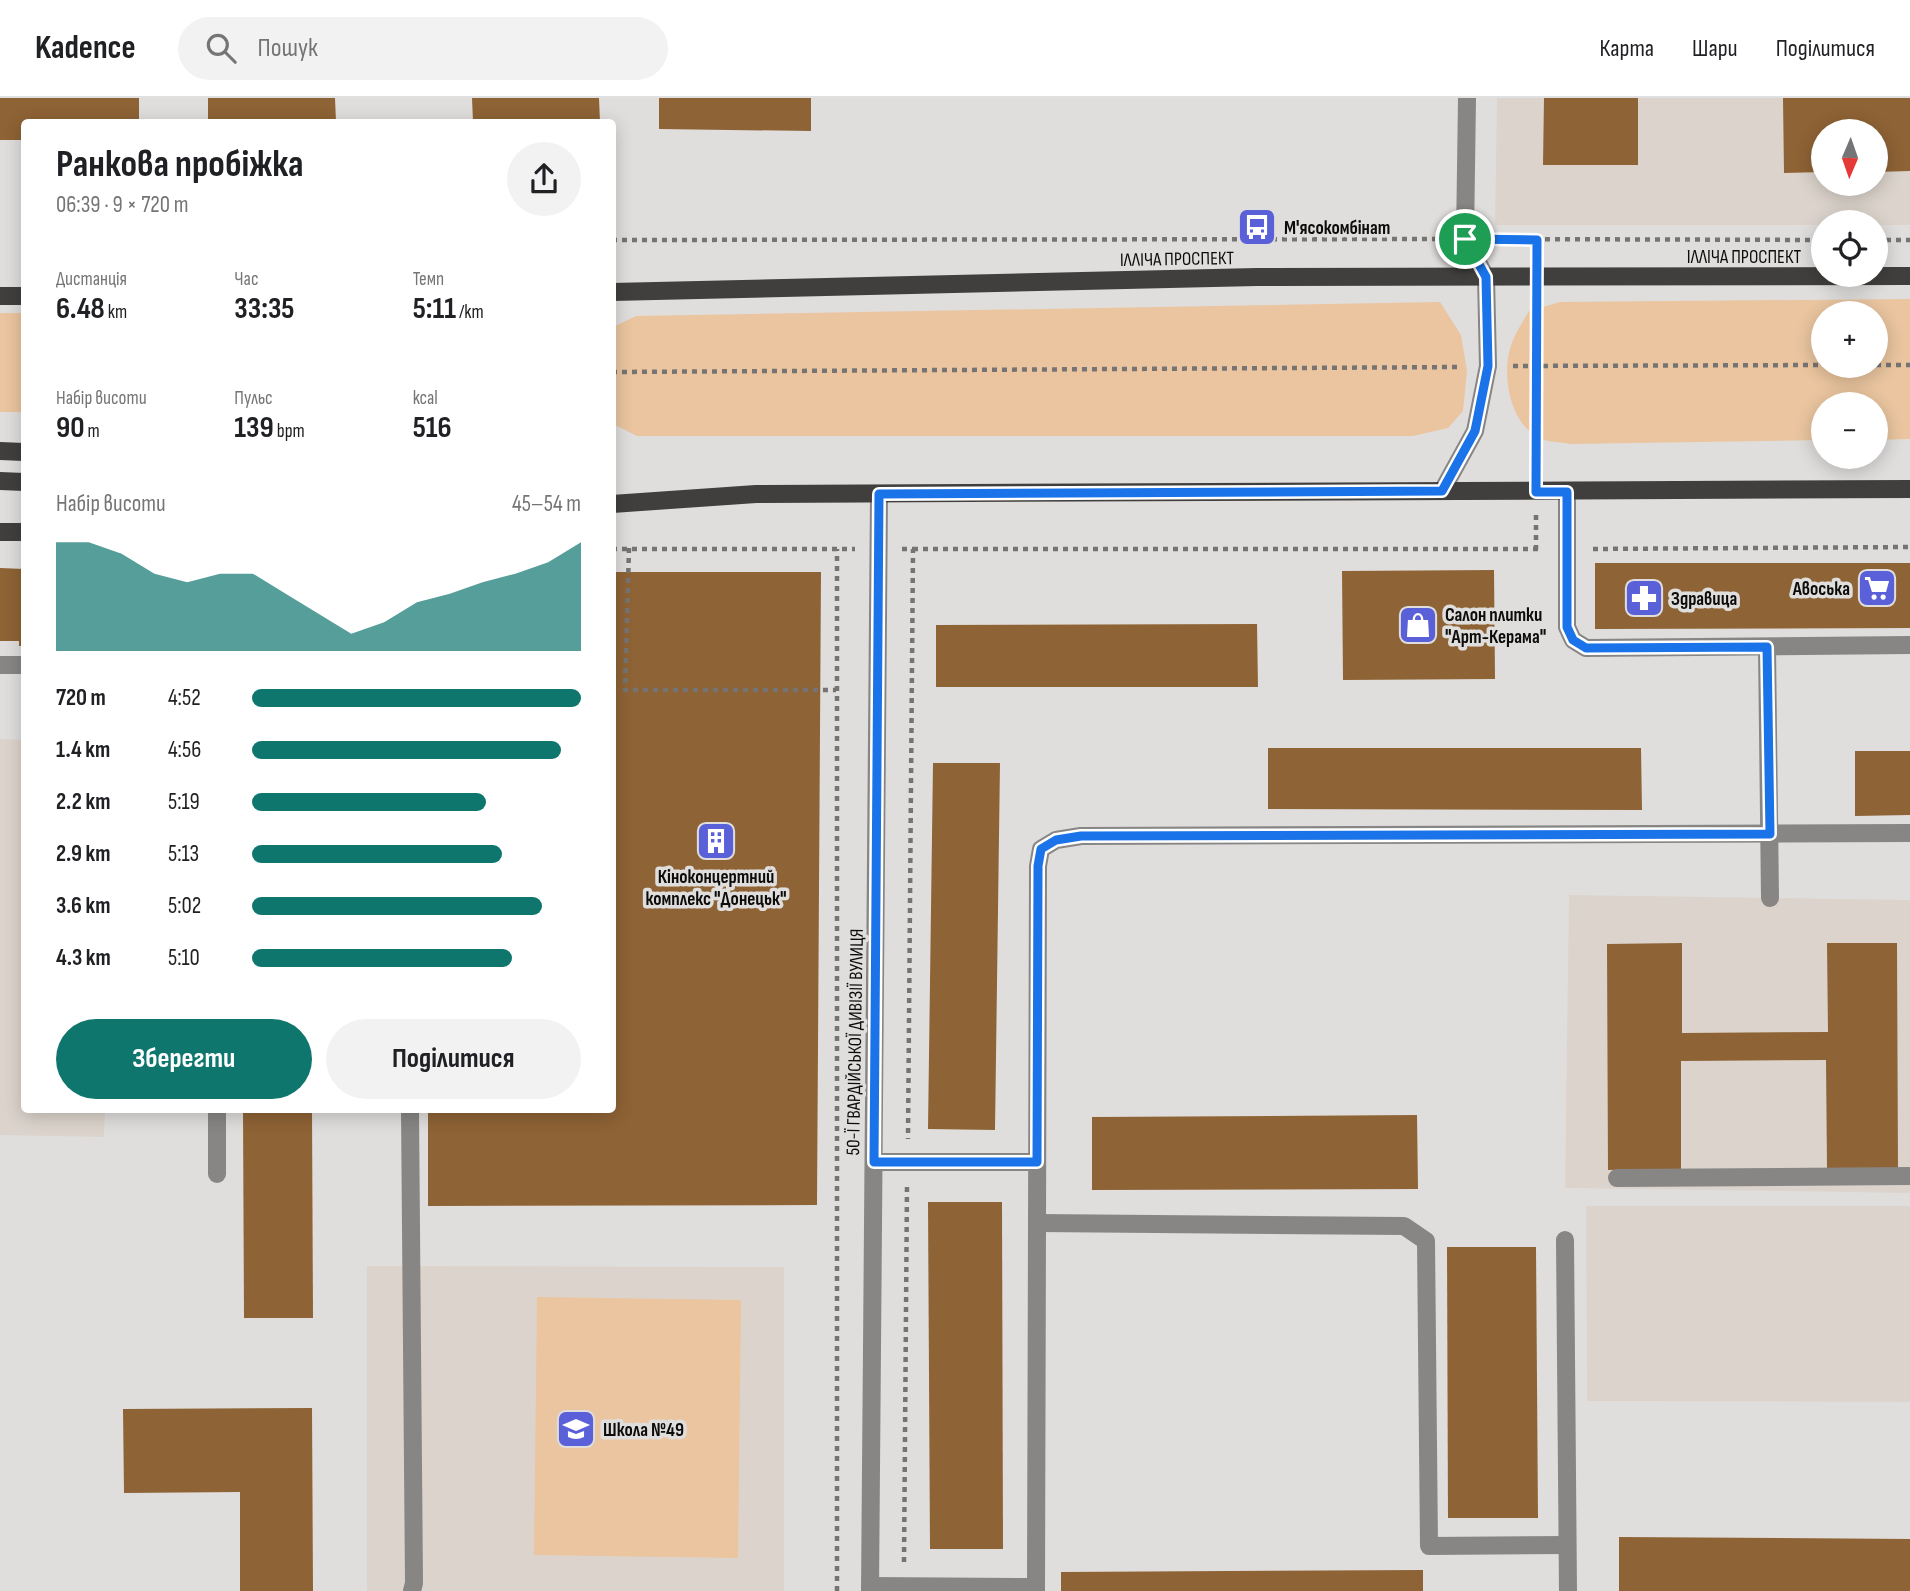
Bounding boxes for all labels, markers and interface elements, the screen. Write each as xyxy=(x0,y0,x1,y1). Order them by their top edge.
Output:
search box xyxy=(178,17,668,80)
text: Kadence xyxy=(35,28,136,68)
icon: search xyxy=(202,29,240,67)
text: Пошук xyxy=(258,33,318,64)
text: Карта xyxy=(1599,34,1654,63)
text: Шари xyxy=(1692,34,1738,63)
text: Поділитися xyxy=(1776,34,1875,63)
north arrow xyxy=(1811,119,1888,196)
map controls xyxy=(1811,119,1888,469)
text: Ранкова пробіжка xyxy=(56,142,304,187)
button: share xyxy=(507,142,581,216)
text: 06:39 · 9 × 720 m xyxy=(56,191,188,219)
bus stop icon: М'ясокомбінат xyxy=(1236,206,1278,248)
pin xyxy=(1435,209,1495,269)
button: locate xyxy=(1811,210,1888,287)
place label: М'ясокомбінат xyxy=(1284,217,1390,240)
icon: arrive xyxy=(1446,220,1484,258)
street label: ІЛЛІЧА ПРОСПЕКТ xyxy=(1687,246,1801,269)
street label: ІЛЛІЧА ПРОСПЕКТ xyxy=(1120,247,1235,272)
text: Дистанція xyxy=(56,268,127,291)
text: Час xyxy=(234,268,258,291)
text: Темп xyxy=(413,268,444,291)
text: 6.48 xyxy=(56,291,105,327)
text: 33:35 xyxy=(234,291,295,327)
text: 5:11 xyxy=(413,291,456,327)
text: km xyxy=(105,301,127,324)
text: /km xyxy=(456,301,484,324)
button: + xyxy=(1811,301,1888,378)
text: Набір висоти xyxy=(56,387,147,410)
text: Пульс xyxy=(234,387,273,410)
text: kcal xyxy=(413,387,438,410)
button: − xyxy=(1811,392,1888,469)
text: 90 xyxy=(56,410,85,446)
text: 139 xyxy=(234,410,274,446)
text: 516 xyxy=(413,410,452,446)
text: m xyxy=(85,420,100,443)
text: bpm xyxy=(274,420,305,443)
text: Набір висоти xyxy=(56,490,166,518)
text: 45–54 m xyxy=(512,490,581,518)
supermarket icon: Авоська xyxy=(1856,567,1898,609)
pharmacy icon: Здравица xyxy=(1623,577,1665,619)
place label: Авоська xyxy=(1792,578,1850,601)
place label: Здравица xyxy=(1671,588,1737,611)
shop icon: Салон плитки "Арт-Керама" xyxy=(1397,604,1439,646)
place label: Салон плитки "Арт-Керама" xyxy=(1445,604,1546,649)
text: 720 m xyxy=(56,684,106,712)
text: 4:52 xyxy=(168,684,201,712)
text: 1.4 km xyxy=(56,736,110,764)
text: 4:56 xyxy=(168,736,201,764)
text: 2.2 km xyxy=(56,788,110,816)
text: 5:19 xyxy=(168,788,200,816)
building icon: Кіноконцертний комплекс "Донецьк" xyxy=(695,820,737,862)
text: 2.9 km xyxy=(56,840,110,868)
text: 5:13 xyxy=(168,840,199,868)
place label: Кіноконцертний комплекс "Донецьк" xyxy=(645,866,787,911)
text: 3.6 km xyxy=(56,892,110,920)
text: 5:02 xyxy=(168,892,201,920)
street label: 50-Ї ГВАРДІЙСЬКОЇ ДИВІЗІЇ ВУЛИЦЯ xyxy=(842,928,869,1156)
text: 4.3 km xyxy=(56,944,111,972)
text: 5:10 xyxy=(168,944,200,972)
button: Зберегти xyxy=(56,1019,312,1099)
button: Поділитися xyxy=(326,1019,581,1099)
school or university icon: Школа №49 xyxy=(555,1408,597,1450)
place label: Школа №49 xyxy=(603,1419,684,1442)

